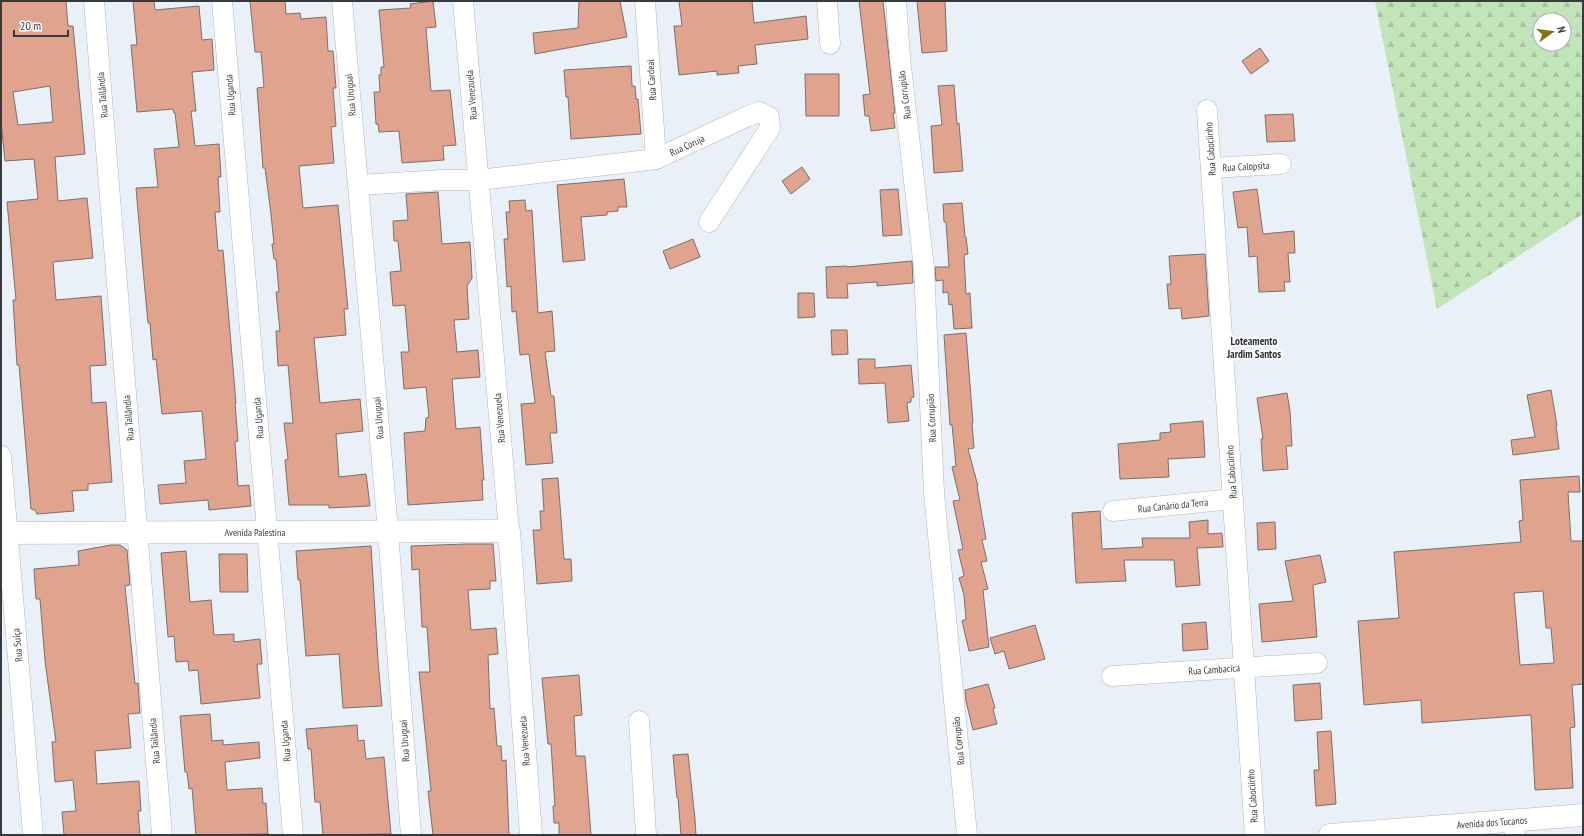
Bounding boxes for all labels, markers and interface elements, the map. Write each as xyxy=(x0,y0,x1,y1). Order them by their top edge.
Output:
scale bar xyxy=(14,12,68,38)
north arrow xyxy=(1532,12,1572,52)
text: 20 m xyxy=(20,18,41,33)
text: N xyxy=(1554,25,1569,34)
street label: Rua Cardeal xyxy=(644,58,659,101)
street label: Rua Venezuela xyxy=(463,69,480,120)
street label: Rua Corrupião xyxy=(895,70,914,120)
street label: Rua Tailândia xyxy=(94,71,111,118)
street label: Rua Uruguai xyxy=(342,73,359,117)
street label: Rua Uganda xyxy=(222,74,239,116)
street label: Rua Caboclinho xyxy=(1202,122,1219,176)
street label: Rua Coruja xyxy=(668,132,707,159)
street label: Rua Calopsita xyxy=(1222,159,1270,174)
district label: Loteamento Jardim Santos xyxy=(1226,334,1281,361)
street label: Rua Venezuela xyxy=(491,392,508,443)
street label: Rua Corrupião xyxy=(924,393,939,443)
street label: Rua Tailândia xyxy=(120,394,137,441)
street label: Rua Uruguai xyxy=(370,396,387,440)
street label: Rua Uganda xyxy=(250,397,267,439)
street label: Rua Caboclinho xyxy=(1223,445,1240,499)
street label: Rua Canário da Terra xyxy=(1137,495,1209,516)
street label: Avenida Palestina xyxy=(225,526,285,539)
street label: Rua Suíça xyxy=(10,628,25,662)
street label: Rua Cambacica xyxy=(1188,661,1240,678)
street label: Rua Venezuela xyxy=(516,716,533,766)
street label: Rua Corrupião xyxy=(949,716,967,766)
street label: Rua Tailândia xyxy=(146,717,163,764)
street label: Rua Uruguai xyxy=(397,719,412,763)
street label: Rua Uganda xyxy=(277,720,294,762)
street label: Rua Caboclinho xyxy=(1244,769,1261,823)
street label: Avenida dos Tucanos xyxy=(1456,813,1528,831)

